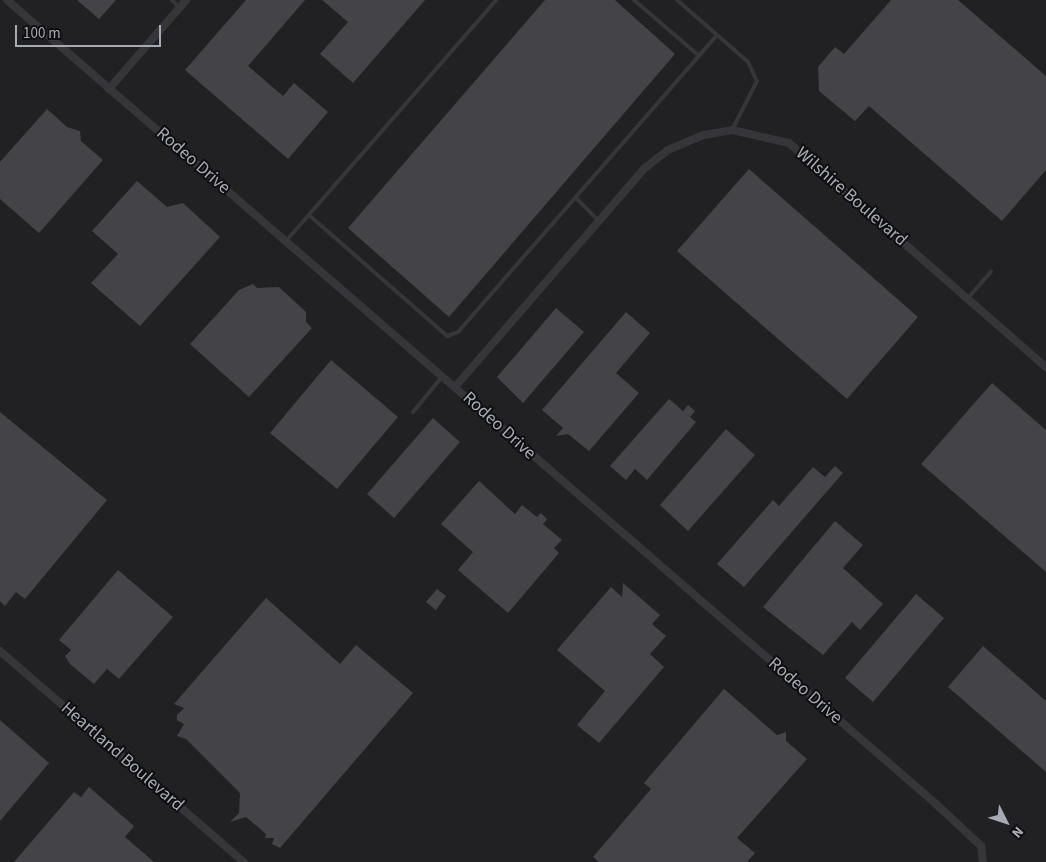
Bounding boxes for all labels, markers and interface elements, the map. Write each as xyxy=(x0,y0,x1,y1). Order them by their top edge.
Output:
scale bar xyxy=(18,15,164,47)
text: 100 m xyxy=(23,23,61,44)
street label: Rodeo Drive xyxy=(152,123,234,199)
street label: Wilshire Boulevard xyxy=(791,143,911,251)
street label: Rodeo Drive xyxy=(458,387,540,465)
street label: Rodeo Drive xyxy=(764,653,846,729)
street label: Heartland Boulevard xyxy=(56,698,188,816)
north arrow xyxy=(981,797,1031,847)
text: N xyxy=(1007,822,1028,842)

